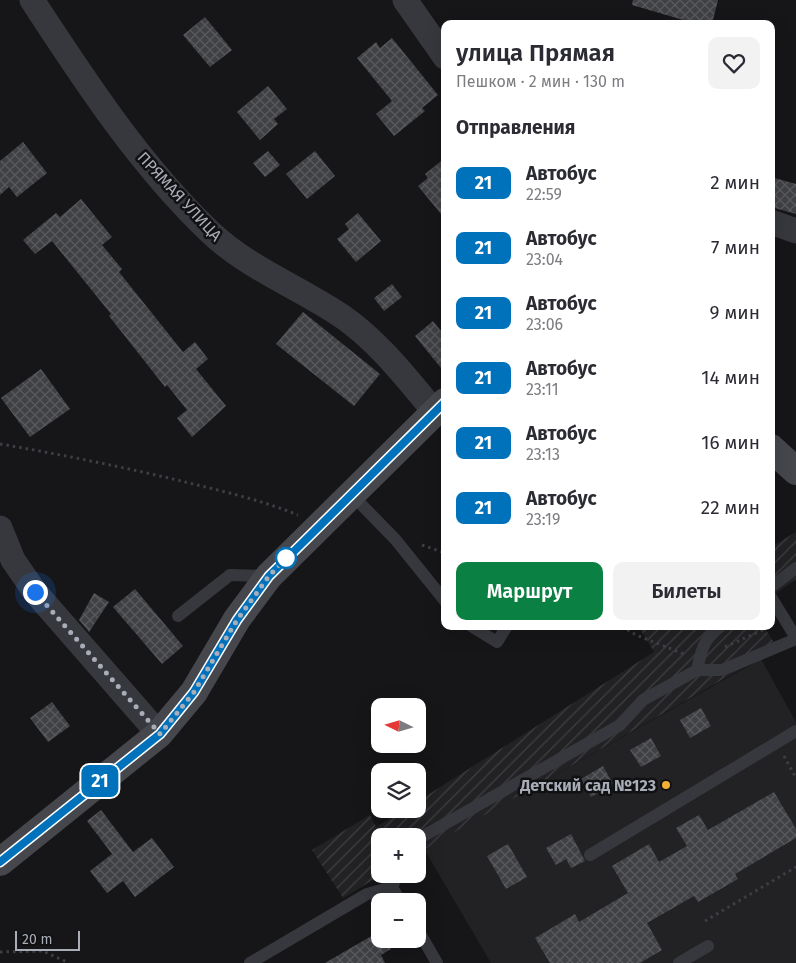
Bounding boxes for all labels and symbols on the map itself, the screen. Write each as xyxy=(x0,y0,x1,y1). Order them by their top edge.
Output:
street label: ПРЯМАЯ УЛИЦА xyxy=(134,148,226,245)
unlabelled marker xyxy=(275,547,297,569)
your location xyxy=(23,580,48,605)
north arrow xyxy=(371,698,426,752)
line badge: 21 xyxy=(78,765,122,797)
place label: Детский сад №123 xyxy=(519,776,656,795)
marker: Детский сад №123 xyxy=(660,779,672,791)
scale bar xyxy=(15,928,80,951)

